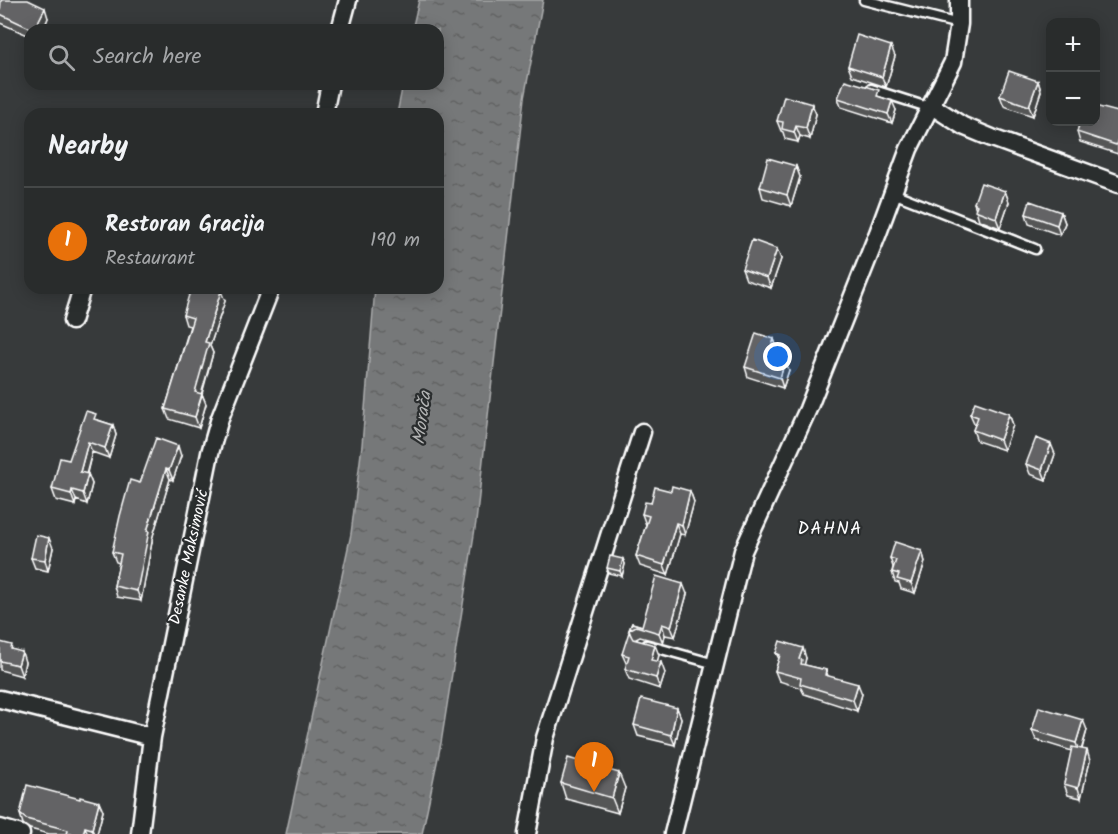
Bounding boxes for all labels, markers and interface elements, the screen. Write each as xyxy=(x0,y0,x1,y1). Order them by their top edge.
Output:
map controls xyxy=(1046,18,1100,126)
button: + xyxy=(1046,18,1100,72)
search box xyxy=(24,24,444,90)
text: Search here xyxy=(93,40,201,75)
icon: search xyxy=(45,41,78,74)
button: − xyxy=(1046,72,1100,126)
text: Nearby xyxy=(48,126,128,168)
text: Restoran Gracija xyxy=(105,208,265,243)
text: 1 xyxy=(64,225,71,257)
text: 190 m xyxy=(370,225,420,257)
text: Restaurant xyxy=(105,243,195,275)
your location xyxy=(763,342,792,371)
water label: Morača xyxy=(405,388,441,446)
street label: Desanke Maksimović xyxy=(162,486,216,627)
district label: DAHNA xyxy=(797,515,863,544)
pin: 1 xyxy=(574,742,614,792)

